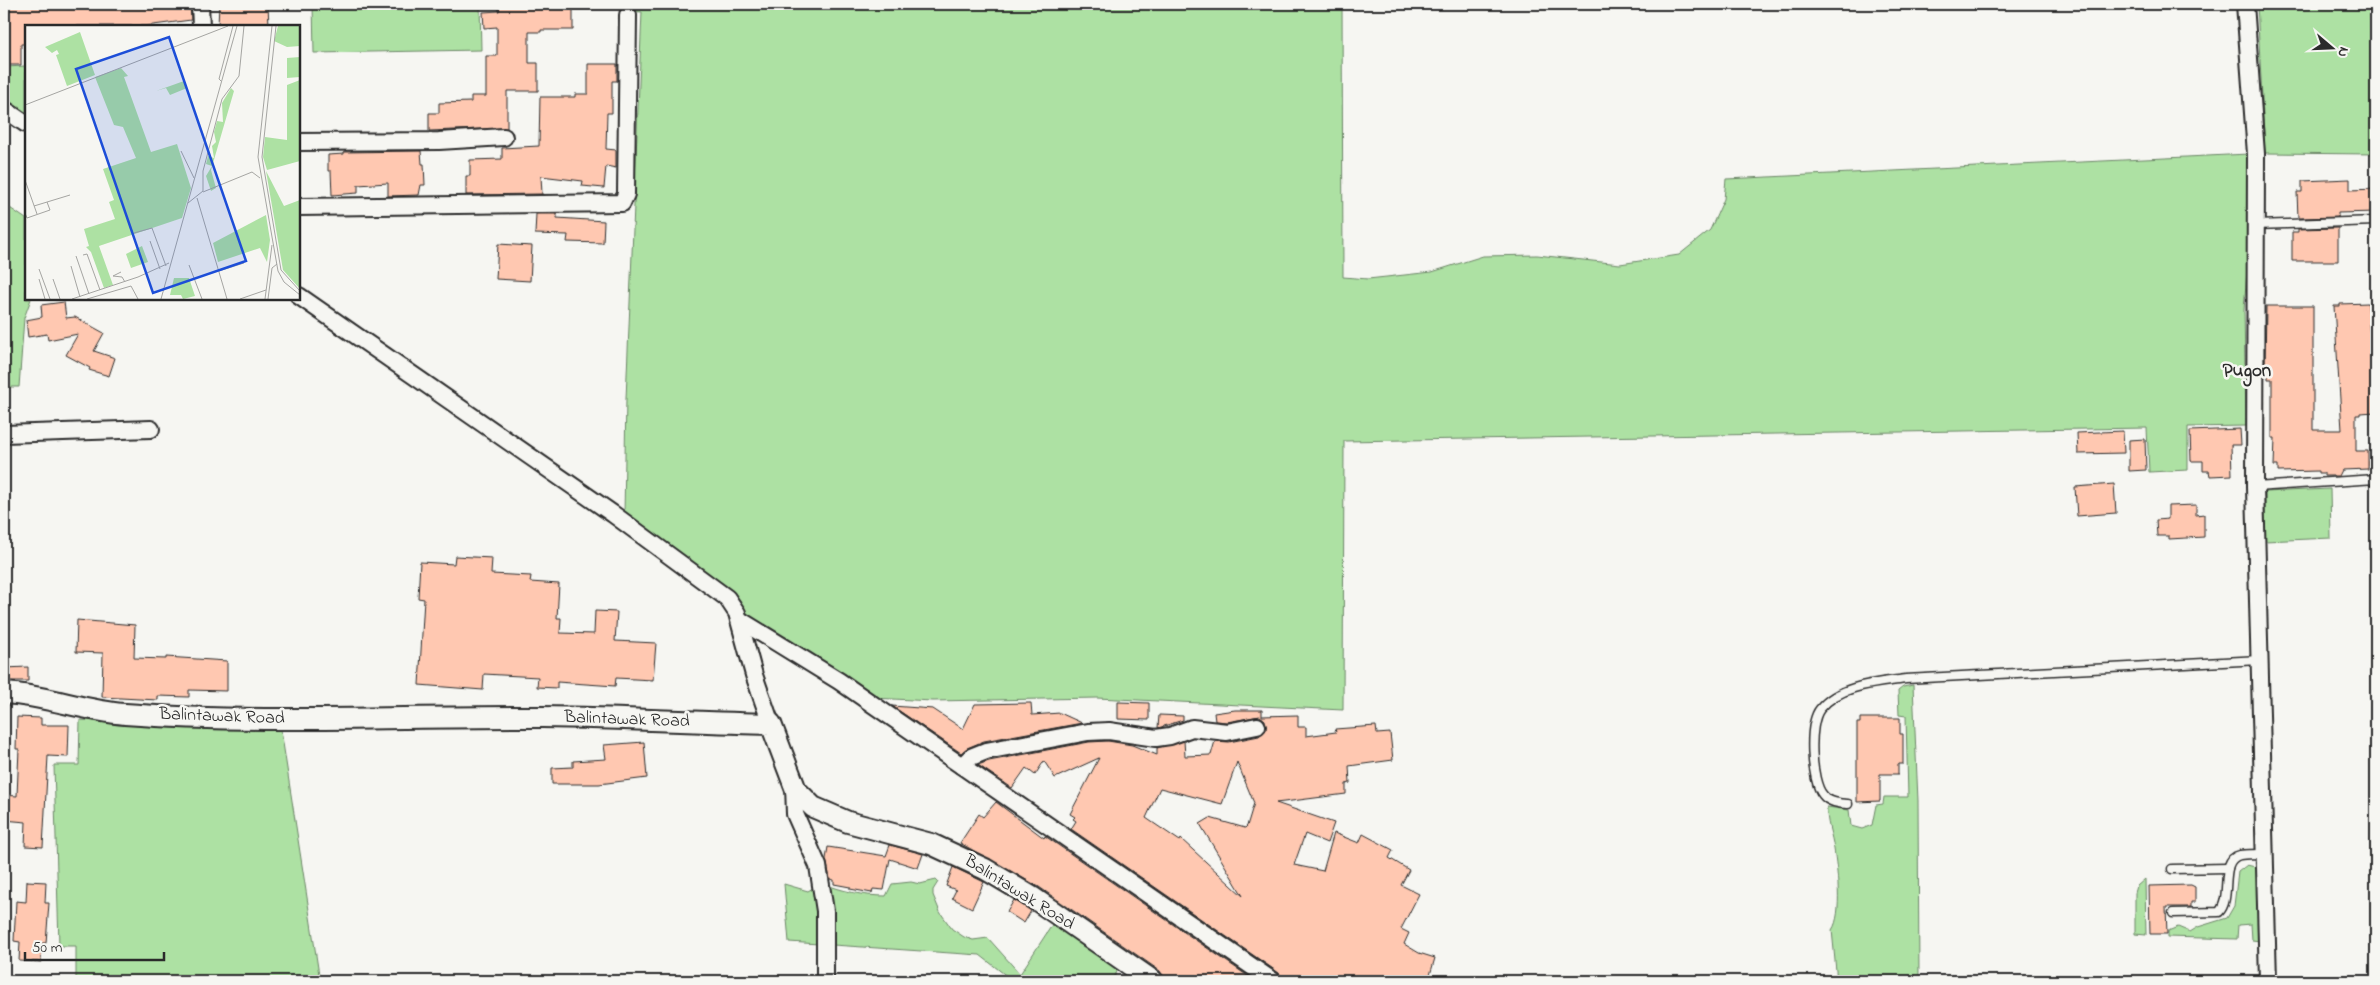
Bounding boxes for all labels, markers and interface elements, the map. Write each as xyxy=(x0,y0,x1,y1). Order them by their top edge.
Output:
north arrow xyxy=(2308,22,2358,72)
inset map xyxy=(25,25,300,300)
text: N xyxy=(2331,44,2354,60)
district label: Pugon xyxy=(2223,358,2271,387)
street label: Balintawak Road xyxy=(158,702,285,732)
street label: Balintawak Road xyxy=(563,705,690,735)
street label: Balintawak Road xyxy=(958,848,1079,937)
scale bar xyxy=(25,930,164,962)
text: 50 m xyxy=(32,937,63,959)

